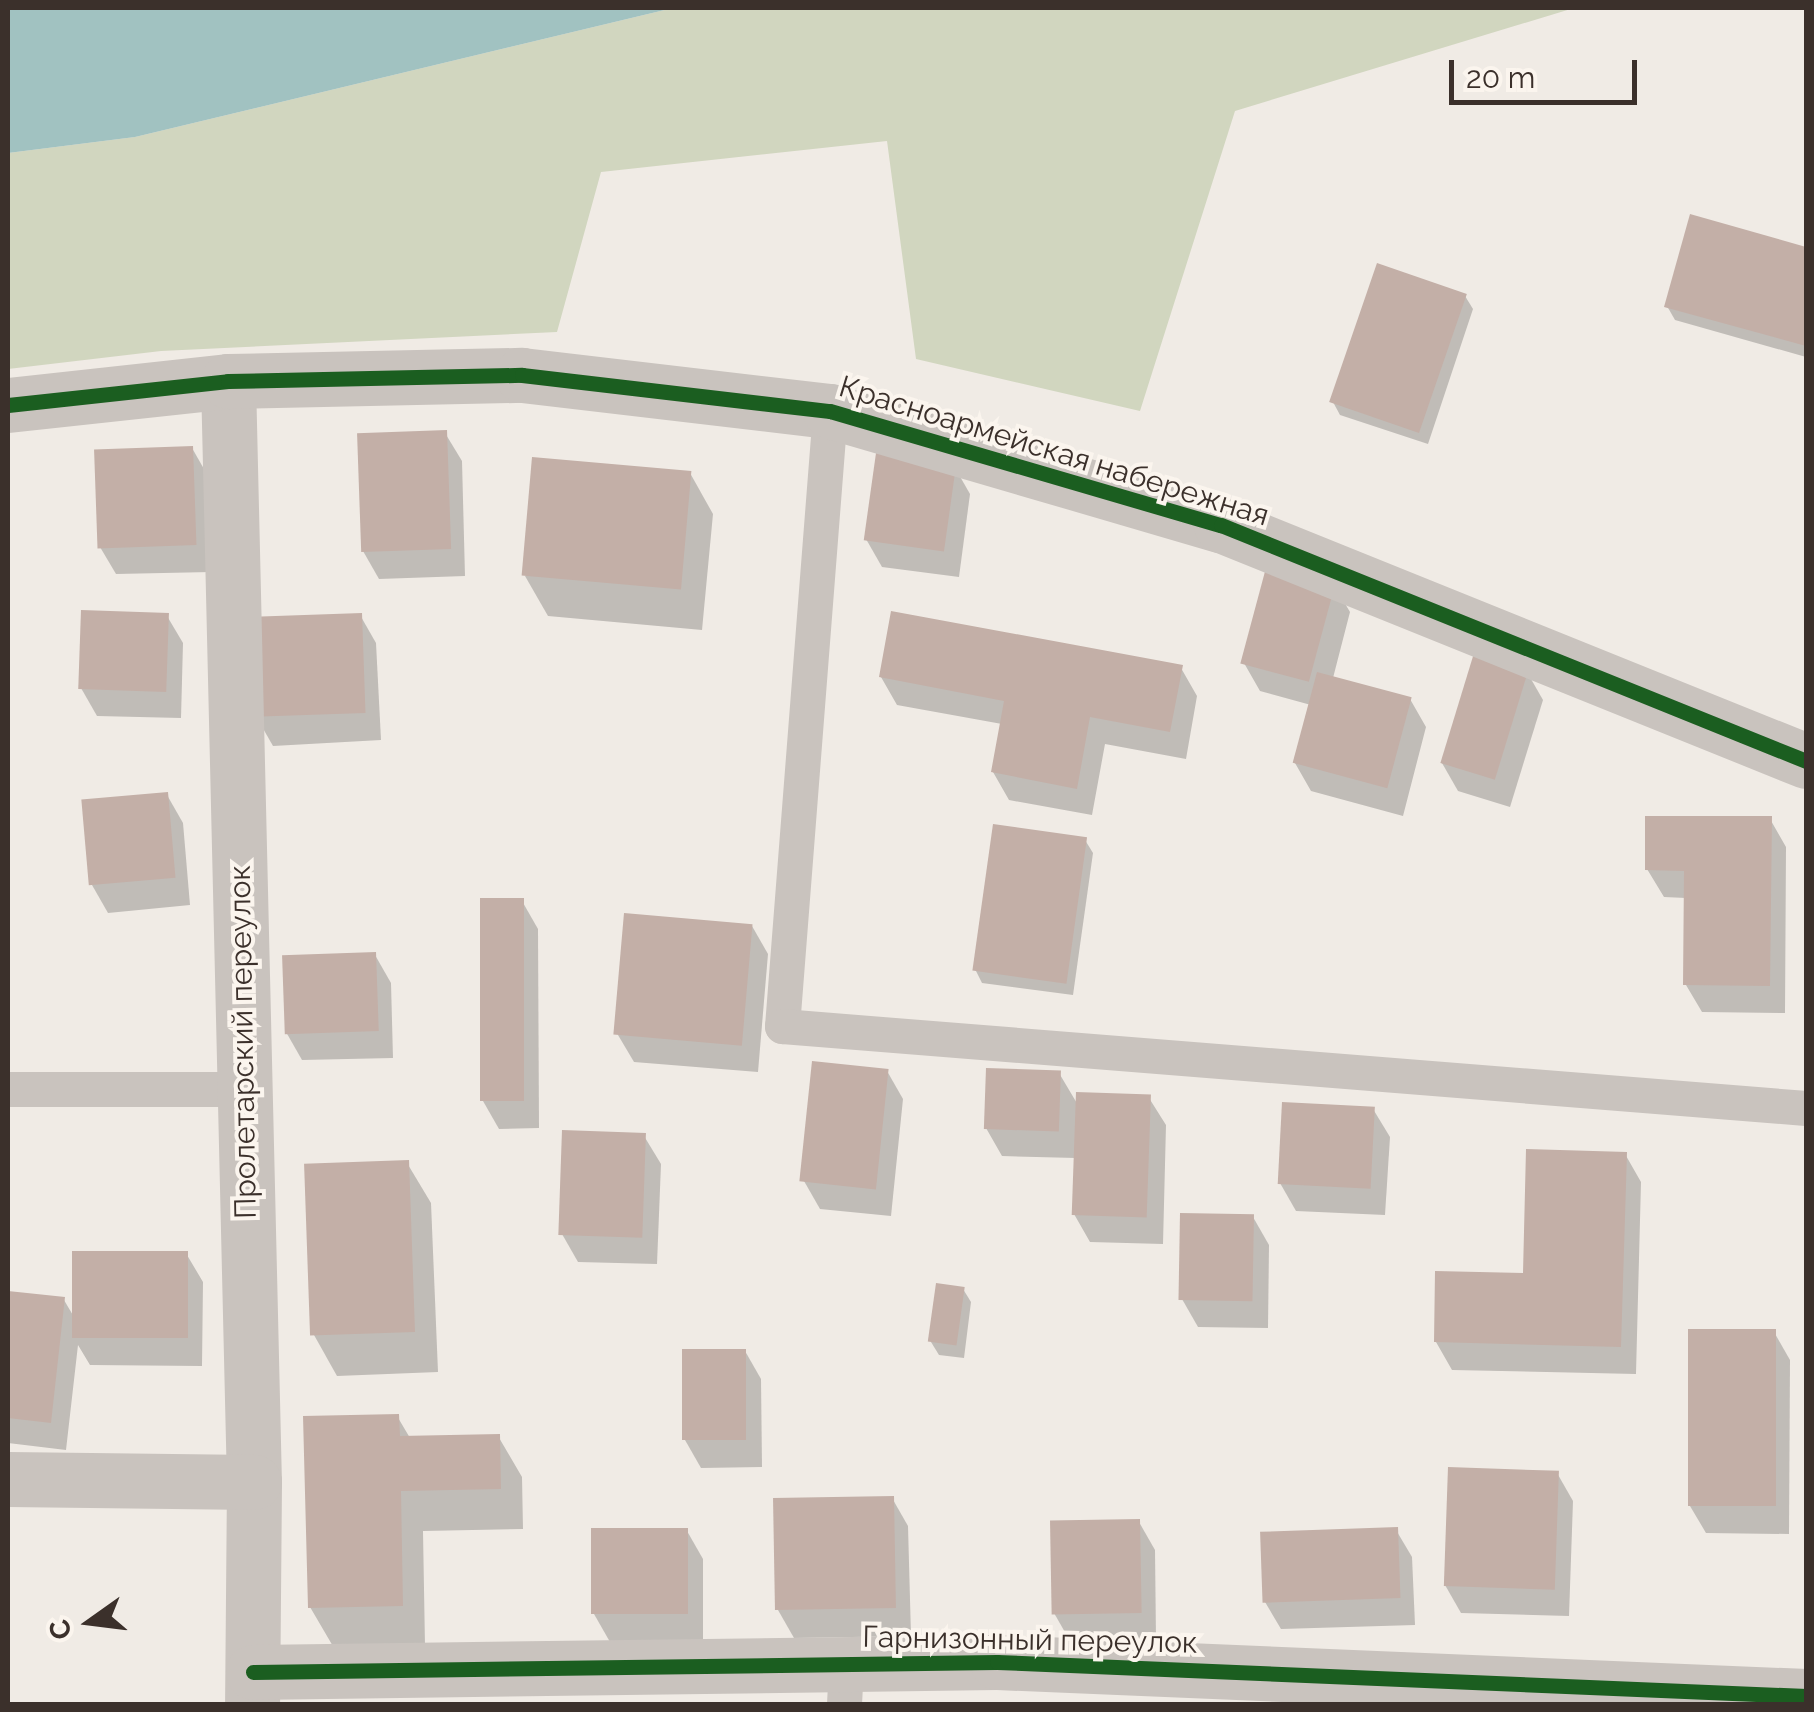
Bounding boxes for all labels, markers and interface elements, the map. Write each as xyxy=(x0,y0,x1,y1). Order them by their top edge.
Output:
scale bar xyxy=(1454,40,1642,102)
text: 20 m xyxy=(1466,60,1535,95)
street label: Красноармейская набережная xyxy=(835,368,1273,534)
street label: Пролетарский переулок xyxy=(222,865,264,1219)
north arrow xyxy=(40,1572,140,1672)
text: С xyxy=(42,1616,79,1643)
street label: Гарнизонный переулок xyxy=(862,1619,1198,1661)

